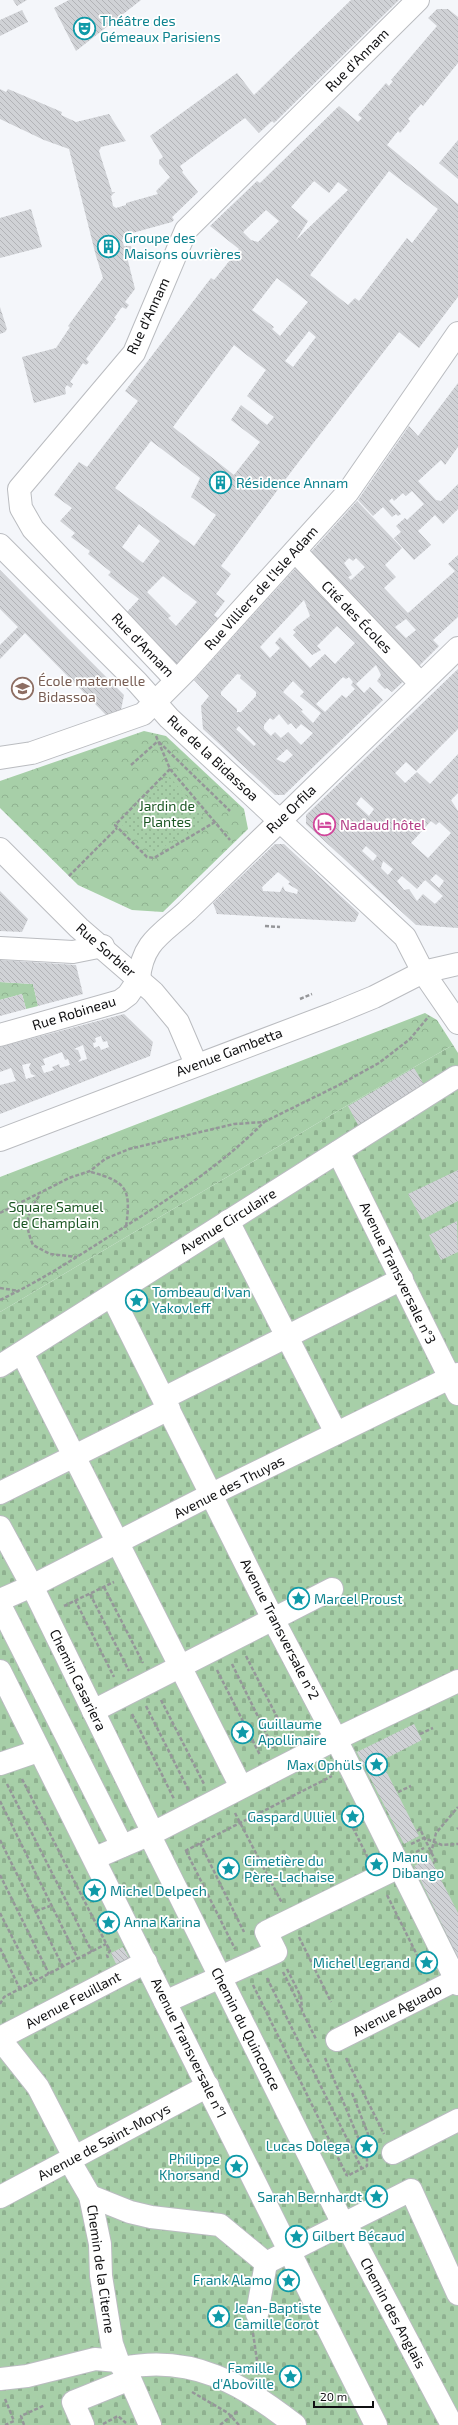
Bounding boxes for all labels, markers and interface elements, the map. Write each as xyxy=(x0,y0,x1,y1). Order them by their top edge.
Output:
place label: Théâtre des Gémeaux Parisiens xyxy=(100,12,221,45)
theatre icon: Théâtre des Gémeaux Parisiens xyxy=(71,16,97,42)
street label: Rue d'Annam xyxy=(321,24,392,95)
place label: Groupe des Maisons ouvrières xyxy=(124,229,241,262)
building icon: Groupe des Maisons ouvrières xyxy=(96,233,122,259)
street label: Rue d'Annam xyxy=(122,275,173,357)
building icon: Résidence Annam xyxy=(208,470,234,496)
place label: Résidence Annam xyxy=(236,474,348,491)
street label: Rue Villiers de l'Isle Adam xyxy=(200,522,321,653)
street label: Cité des Écoles xyxy=(318,577,396,657)
street label: Rue d'Annam xyxy=(109,609,178,680)
place label: École maternelle Bidassoa xyxy=(38,672,145,705)
school or university icon: École maternelle Bidassoa xyxy=(10,676,36,702)
street label: Rue de la Bidassoa xyxy=(164,711,263,804)
street label: Rue Orfila xyxy=(262,781,319,836)
park label: Jardin de Plantes xyxy=(139,797,195,830)
hotel icon: Nadaud hôtel xyxy=(312,812,338,838)
place label: Nadaud hôtel xyxy=(340,816,426,833)
street label: Rue Sorbier xyxy=(73,919,140,980)
street label: Rue Robineau xyxy=(30,992,118,1033)
street label: Avenue Gambetta xyxy=(173,1023,284,1080)
street label: Avenue Circulaire xyxy=(177,1184,279,1257)
park label: Square Samuel de Champlain xyxy=(8,1198,104,1231)
street label: Avenue Transversale n°3 xyxy=(357,1199,440,1347)
place label: Tombeau d'Ivan Yakovleff xyxy=(152,1283,251,1316)
place icon: Tombeau d'Ivan Yakovleff xyxy=(124,1287,150,1313)
street label: Avenue des Thuyas xyxy=(171,1451,287,1522)
street label: Avenue Transversale n°2 xyxy=(237,1555,324,1702)
place icon: Marcel Proust xyxy=(285,1586,311,1612)
place label: Marcel Proust xyxy=(314,1590,403,1607)
street label: Chemin Casariera xyxy=(46,1626,110,1733)
place label: Guillaume Apollinaire xyxy=(258,1715,327,1748)
place icon: Guillaume Apollinaire xyxy=(230,1719,256,1745)
place icon: Max Ophüls xyxy=(364,1752,390,1778)
place label: Max Ophüls xyxy=(287,1756,362,1773)
place icon: Gaspard Ulliel xyxy=(339,1804,365,1830)
place label: Gaspard Ulliel xyxy=(247,1808,337,1825)
place label: Manu Dibango xyxy=(392,1848,444,1881)
place label: Cimetière du Père-Lachaise xyxy=(244,1852,335,1885)
place icon: Manu Dibango xyxy=(364,1852,390,1878)
place icon: Cimetière du Père-Lachaise xyxy=(216,1856,242,1882)
place icon: Michel Delpech xyxy=(81,1878,107,1904)
place label: Michel Delpech xyxy=(110,1882,207,1899)
place icon: Anna Karina xyxy=(96,1909,122,1935)
place label: Anna Karina xyxy=(124,1913,201,1930)
place icon: Michel Legrand xyxy=(413,1950,439,1976)
place label: Michel Legrand xyxy=(313,1954,410,1971)
street label: Chemin du Quinconce xyxy=(208,1964,285,2093)
street label: Avenue Feuillant xyxy=(22,1967,123,2032)
street label: Avenue Transversale n°1 xyxy=(148,1975,231,2121)
street label: Avenue Aguado xyxy=(349,1980,444,2039)
street label: Avenue de Saint-Morys xyxy=(35,2099,173,2184)
place icon: Lucas Dolega xyxy=(353,2133,379,2159)
place label: Lucas Dolega xyxy=(266,2137,350,2154)
place label: Philippe Khorsand xyxy=(159,2150,220,2183)
place icon: Philippe Khorsand xyxy=(223,2154,249,2180)
place icon: Sarah Bernhardt xyxy=(364,2184,390,2210)
place label: Sarah Bernhardt xyxy=(257,2188,362,2205)
street label: Chemin de la Citerne xyxy=(84,2203,119,2334)
place icon: Gilbert Bécaud xyxy=(284,2223,310,2249)
place label: Gilbert Bécaud xyxy=(312,2227,405,2244)
street label: Chemin des Anglais xyxy=(357,2254,430,2371)
place icon: Frank Alamo xyxy=(275,2267,301,2293)
place label: Frank Alamo xyxy=(193,2271,272,2288)
place label: Jean-Baptiste Camille Corot xyxy=(234,2299,322,2332)
place icon: Jean-Baptiste Camille Corot xyxy=(206,2303,232,2329)
place label: Famille d'Aboville xyxy=(212,2359,274,2392)
place icon: Famille d'Aboville xyxy=(277,2363,303,2389)
scale bar xyxy=(314,2383,373,2409)
text: 20 m xyxy=(320,2389,347,2403)

